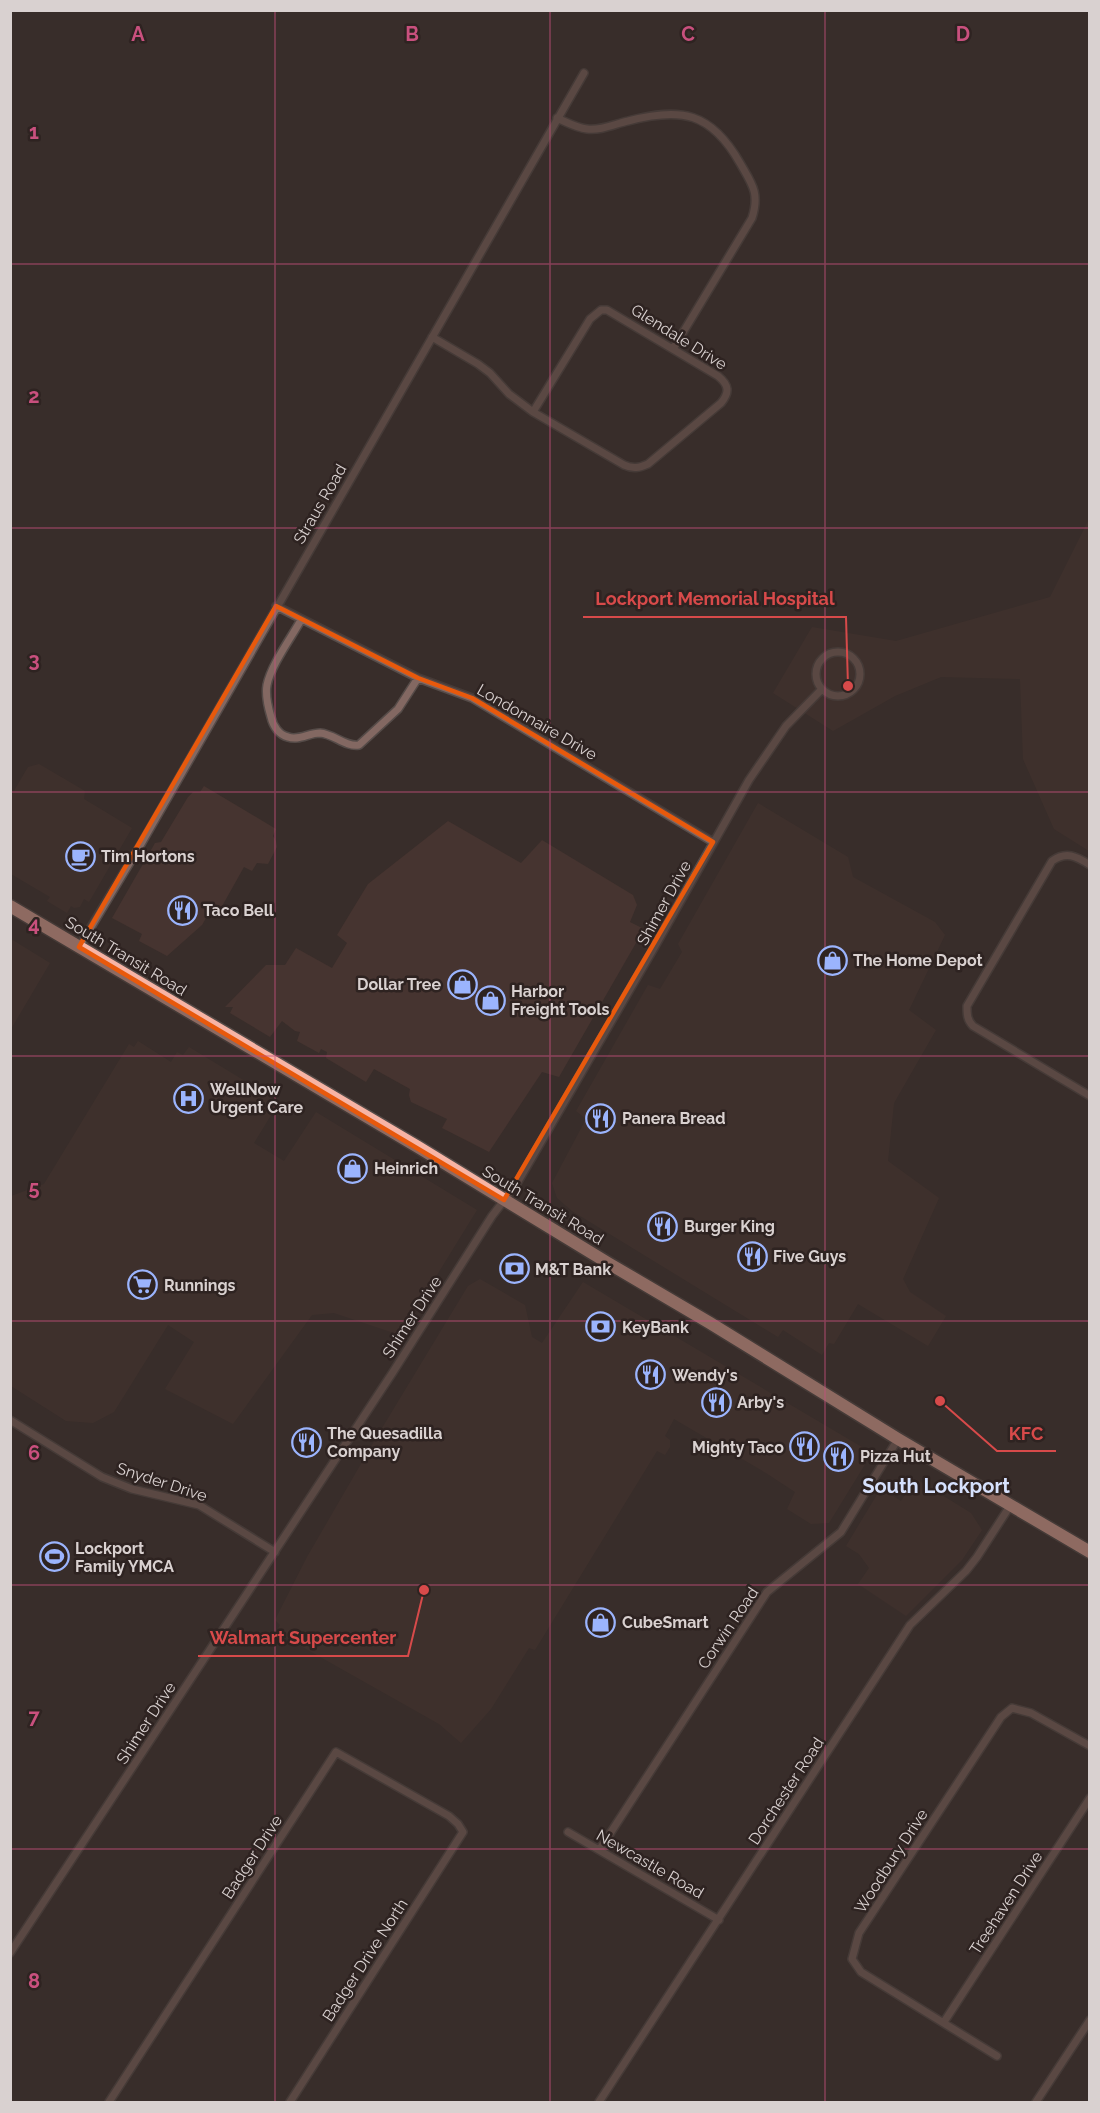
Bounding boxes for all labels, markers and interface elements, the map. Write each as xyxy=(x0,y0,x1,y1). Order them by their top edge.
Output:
text: A xyxy=(131,22,145,46)
text: B xyxy=(405,22,419,46)
text: C xyxy=(681,22,695,46)
text: D xyxy=(956,22,970,46)
text: 1 xyxy=(29,120,39,144)
street label: Glendale Drive xyxy=(628,300,730,374)
text: 2 xyxy=(28,384,40,408)
street label: Straus Road xyxy=(290,461,350,547)
callout: Lockport Memorial Hospital xyxy=(583,581,846,617)
text: Lockport Memorial Hospital xyxy=(595,588,835,609)
text: 3 xyxy=(28,648,40,672)
street label: Londonnaire Drive xyxy=(474,680,600,764)
cafe icon: Tim Hortons xyxy=(64,840,96,872)
place label: Tim Hortons xyxy=(101,847,195,866)
street label: Shimer Drive xyxy=(633,857,695,949)
restaurant icon: Taco Bell xyxy=(166,894,198,926)
place label: Taco Bell xyxy=(203,901,275,920)
text: 4 xyxy=(28,912,40,936)
street label: South Transit Road xyxy=(62,912,190,1000)
shop icon: The Home Depot xyxy=(816,944,848,976)
place label: The Home Depot xyxy=(853,951,983,970)
shop icon: Dollar Tree xyxy=(446,968,478,1000)
place label: Dollar Tree xyxy=(357,975,441,994)
place label: Harbor Freight Tools xyxy=(511,982,610,1019)
shop icon: Harbor Freight Tools xyxy=(474,984,506,1016)
place label: WellNow Urgent Care xyxy=(210,1080,304,1117)
hospital icon: WellNow Urgent Care xyxy=(173,1082,205,1114)
restaurant icon: Panera Bread xyxy=(585,1102,617,1134)
place label: Panera Bread xyxy=(622,1109,726,1128)
shop icon: Heinrich xyxy=(337,1152,369,1184)
place label: Heinrich xyxy=(374,1159,438,1178)
street label: South Transit Road xyxy=(479,1161,607,1249)
text: 5 xyxy=(28,1176,40,1200)
restaurant icon: Burger King xyxy=(647,1210,679,1242)
place label: Burger King xyxy=(684,1217,775,1236)
restaurant icon: Five Guys xyxy=(736,1240,768,1272)
place label: Five Guys xyxy=(773,1247,846,1266)
bank icon: M&T Bank xyxy=(498,1253,530,1285)
place label: M&T Bank xyxy=(535,1260,611,1279)
supermarket icon: Runnings xyxy=(127,1269,159,1301)
street label: Shimer Drive xyxy=(378,1272,446,1362)
place label: Runnings xyxy=(164,1276,236,1295)
bank icon: KeyBank xyxy=(585,1311,617,1343)
place label: KeyBank xyxy=(622,1318,689,1337)
restaurant icon: Wendy's xyxy=(635,1359,667,1391)
place label: Wendy's xyxy=(672,1366,738,1385)
restaurant icon: Arby's xyxy=(700,1386,732,1418)
place label: Arby's xyxy=(737,1393,784,1412)
callout: KFC xyxy=(997,1415,1056,1451)
text: KFC xyxy=(1009,1423,1043,1444)
place label: The Quesadilla Company xyxy=(327,1424,442,1461)
restaurant icon: The Quesadilla Company xyxy=(290,1426,322,1458)
restaurant icon: Mighty Taco xyxy=(789,1431,821,1463)
place label: Mighty Taco xyxy=(692,1438,784,1457)
restaurant icon: Pizza Hut xyxy=(823,1440,855,1472)
text: 6 xyxy=(28,1441,40,1465)
place label: Pizza Hut xyxy=(860,1447,931,1466)
street label: Snyder Drive xyxy=(114,1458,210,1506)
district label: South Lockport xyxy=(862,1474,1010,1498)
place label: Lockport Family YMCA xyxy=(75,1539,174,1576)
sports icon: Lockport Family YMCA xyxy=(38,1541,70,1573)
street label: Corwin Road xyxy=(694,1584,762,1672)
shop icon: CubeSmart xyxy=(585,1606,617,1638)
place label: CubeSmart xyxy=(622,1613,709,1632)
callout: Walmart Supercenter xyxy=(198,1620,408,1656)
text: Walmart Supercenter xyxy=(210,1627,396,1648)
street label: Shimer Drive xyxy=(112,1678,180,1768)
text: 7 xyxy=(28,1705,40,1729)
street label: Dorchester Road xyxy=(744,1734,828,1848)
street label: Woodbury Drive xyxy=(850,1805,932,1917)
street label: Badger Drive xyxy=(218,1812,286,1902)
street label: Newcastle Road xyxy=(593,1826,707,1902)
street label: Treehaven Drive xyxy=(965,1848,1047,1958)
street label: Badger Drive North xyxy=(318,1895,412,2025)
text: 8 xyxy=(28,1969,40,1993)

